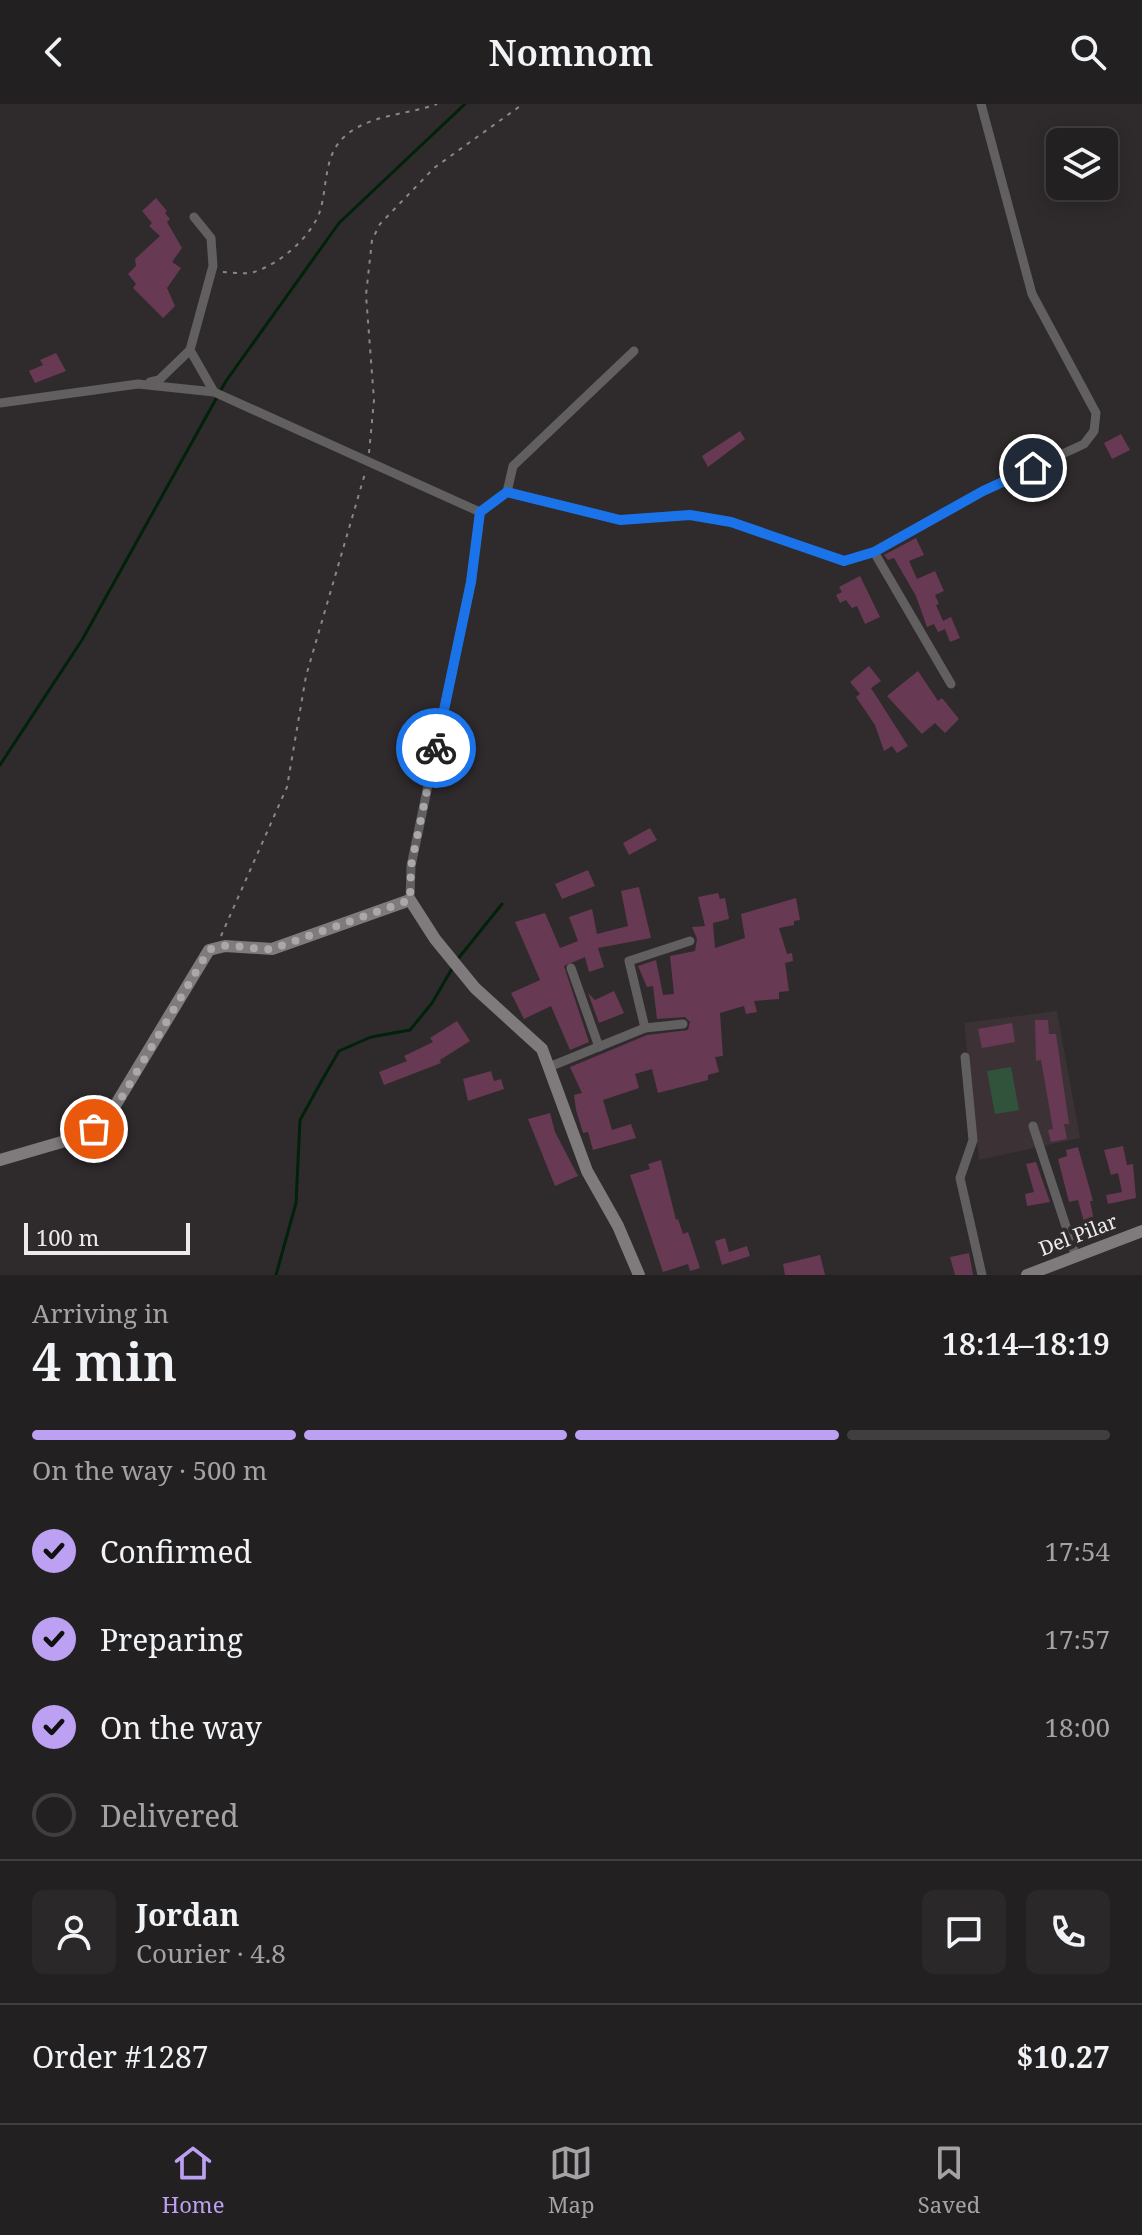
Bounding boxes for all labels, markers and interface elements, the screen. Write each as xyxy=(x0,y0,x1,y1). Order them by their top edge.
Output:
text: Nomnom xyxy=(489,28,653,77)
icon: back xyxy=(32,30,76,74)
icon: search xyxy=(1066,30,1110,74)
map controls xyxy=(1046,128,1118,200)
button: layers xyxy=(1046,128,1118,200)
pin xyxy=(999,434,1067,502)
icon: home xyxy=(1011,446,1055,490)
courier xyxy=(396,708,476,788)
icon: bike xyxy=(414,726,458,770)
pin xyxy=(60,1095,128,1163)
icon: bag xyxy=(72,1107,116,1151)
street label: Del Pilar xyxy=(1035,1207,1121,1262)
scale bar xyxy=(24,1219,190,1255)
text: 100 m xyxy=(36,1222,99,1252)
text: Arriving in xyxy=(32,1295,169,1331)
text: 18:14–18:19 xyxy=(942,1323,1110,1364)
text: 4 min xyxy=(32,1325,177,1396)
text: On the way · 500 m xyxy=(32,1452,267,1488)
icon: check xyxy=(32,1529,76,1573)
text: Confirmed xyxy=(100,1531,252,1572)
text: 17:54 xyxy=(1044,1533,1110,1569)
icon: check xyxy=(32,1617,76,1661)
text: Preparing xyxy=(100,1619,243,1660)
text: 17:57 xyxy=(1044,1621,1110,1657)
icon: check xyxy=(32,1705,76,1749)
text: On the way xyxy=(100,1707,262,1748)
text: 18:00 xyxy=(1044,1709,1110,1745)
text: Delivered xyxy=(100,1795,239,1836)
button: person xyxy=(32,1890,116,1974)
button: chat xyxy=(922,1890,1006,1974)
button: phone xyxy=(1026,1890,1110,1974)
text: Jordan xyxy=(136,1894,239,1935)
text: Courier · 4.8 xyxy=(136,1935,286,1971)
text: Order #1287 xyxy=(32,2036,209,2077)
text: $10.27 xyxy=(1016,2036,1110,2077)
tab: Home xyxy=(162,2141,224,2219)
tab: Map xyxy=(548,2141,594,2219)
tab: Saved xyxy=(918,2141,980,2219)

